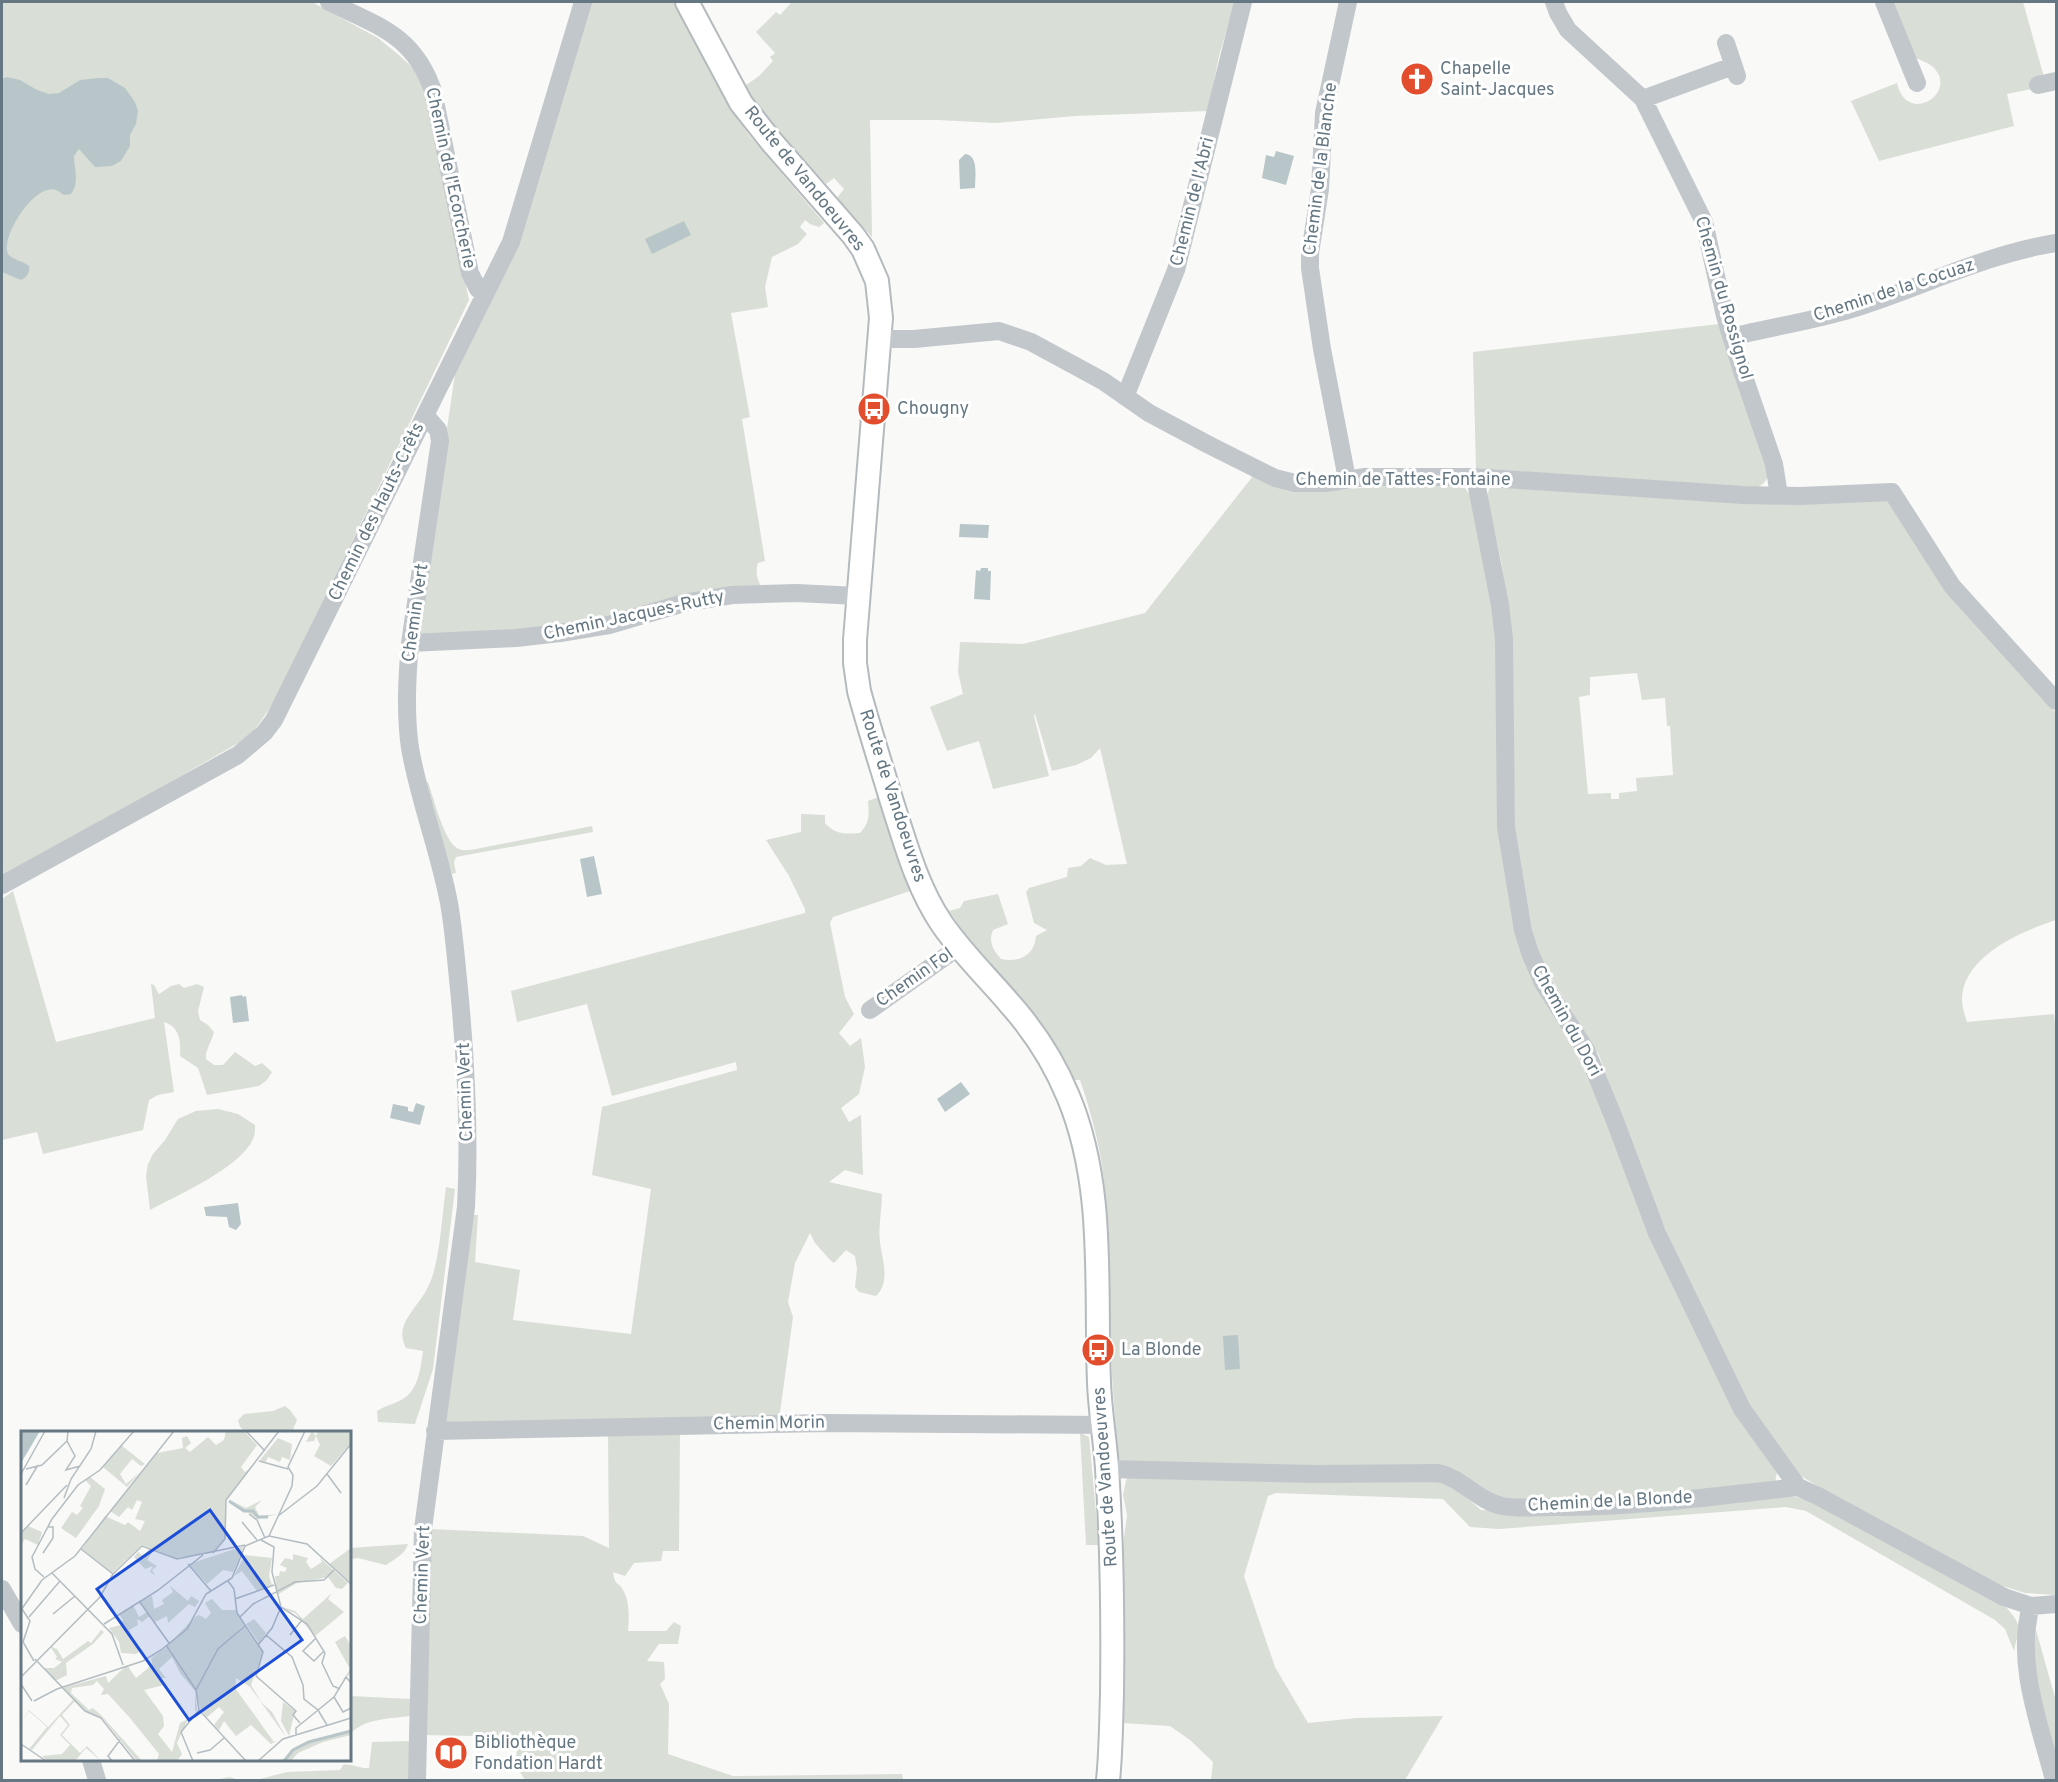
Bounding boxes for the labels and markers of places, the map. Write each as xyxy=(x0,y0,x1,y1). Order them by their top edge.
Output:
place label: Chapelle Saint-Jacques xyxy=(1440,58,1554,102)
church icon: Chapelle Saint-Jacques xyxy=(1399,61,1435,97)
bus stop icon: Chougny xyxy=(856,391,892,427)
place label: Chougny xyxy=(897,398,969,421)
bus stop icon: La Blonde xyxy=(1080,1332,1116,1368)
place label: La Blonde xyxy=(1121,1339,1201,1362)
place label: Bibliothèque Fondation Hardt xyxy=(474,1732,603,1776)
library icon: Bibliothèque Fondation Hardt xyxy=(433,1735,469,1771)

